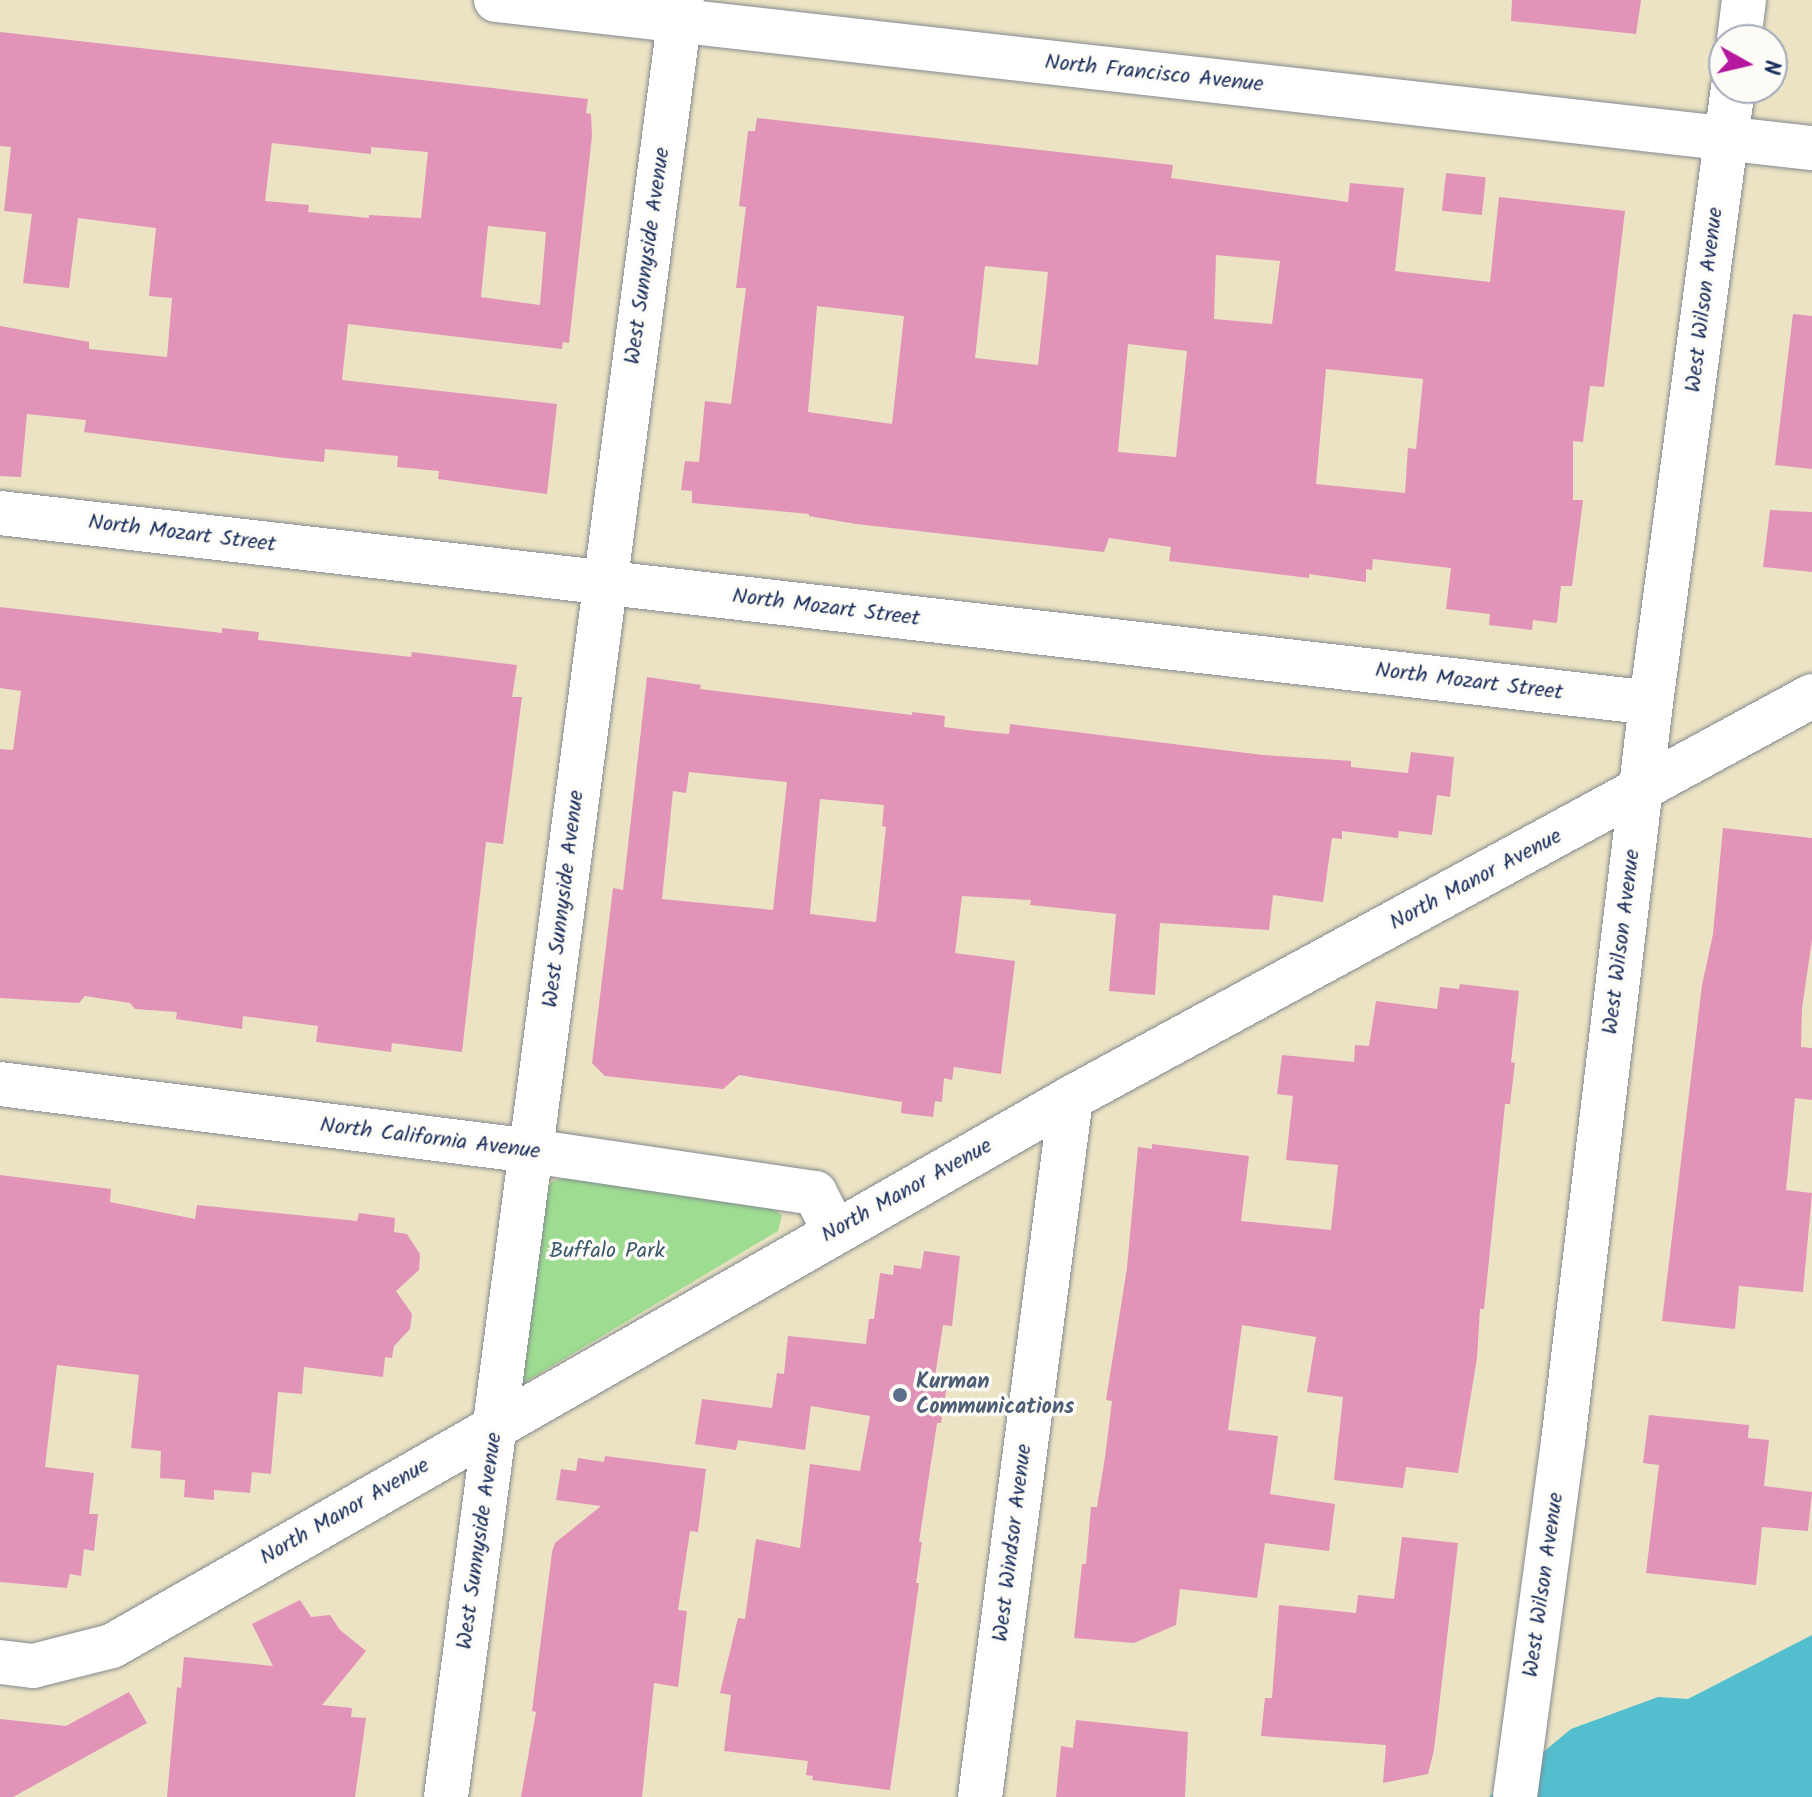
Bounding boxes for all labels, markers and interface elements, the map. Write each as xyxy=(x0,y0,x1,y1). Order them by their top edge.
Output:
north arrow xyxy=(1708,24,1788,104)
street label: North Francisco Avenue xyxy=(1043,49,1265,99)
text: N xyxy=(1752,58,1789,76)
street label: West Sunnyside Avenue xyxy=(620,146,676,366)
street label: West Wilson Avenue xyxy=(1681,206,1729,394)
street label: North Mozart Street xyxy=(87,509,277,559)
street label: North Mozart Street xyxy=(731,583,921,633)
street label: North Mozart Street xyxy=(1374,657,1564,707)
street label: West Sunnyside Avenue xyxy=(538,789,590,1009)
street label: North Manor Avenue xyxy=(1385,823,1567,937)
street label: West Wilson Avenue xyxy=(1598,848,1646,1036)
street label: North California Avenue xyxy=(318,1112,542,1166)
street label: North Manor Avenue xyxy=(817,1133,997,1249)
park label: Buffalo Park xyxy=(549,1239,665,1265)
place label: Kurman Communications xyxy=(916,1369,1074,1420)
marker: Kurman Communications xyxy=(891,1386,909,1404)
street label: West Sunnyside Avenue xyxy=(452,1431,508,1651)
street label: West Windsor Avenue xyxy=(988,1443,1038,1643)
street label: North Manor Avenue xyxy=(255,1453,435,1571)
street label: West Wilson Avenue xyxy=(1518,1491,1570,1679)

